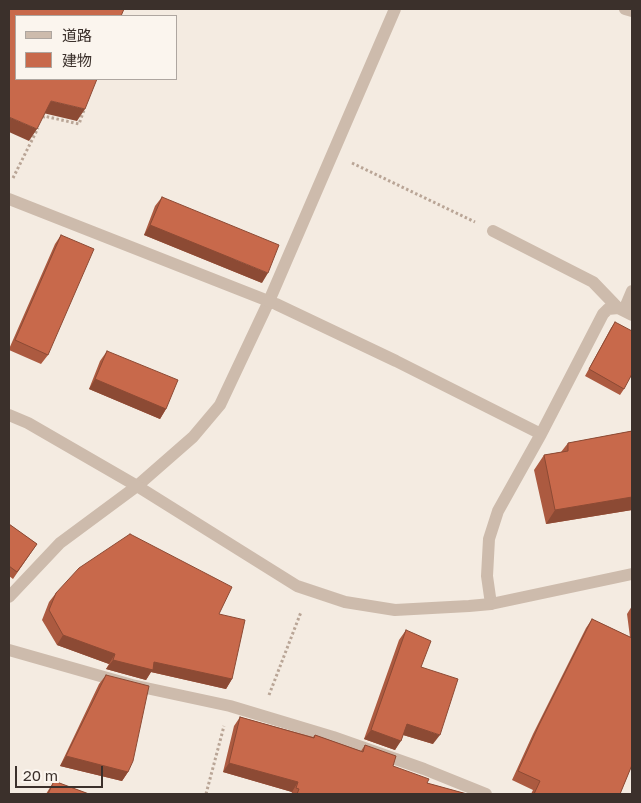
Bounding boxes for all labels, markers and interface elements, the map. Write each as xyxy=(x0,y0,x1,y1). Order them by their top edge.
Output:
legend xyxy=(15,15,178,80)
text: 道路 xyxy=(62,26,92,44)
text: 建物 xyxy=(62,51,92,69)
scale bar xyxy=(18,756,105,788)
text: 20 m xyxy=(23,766,58,784)

